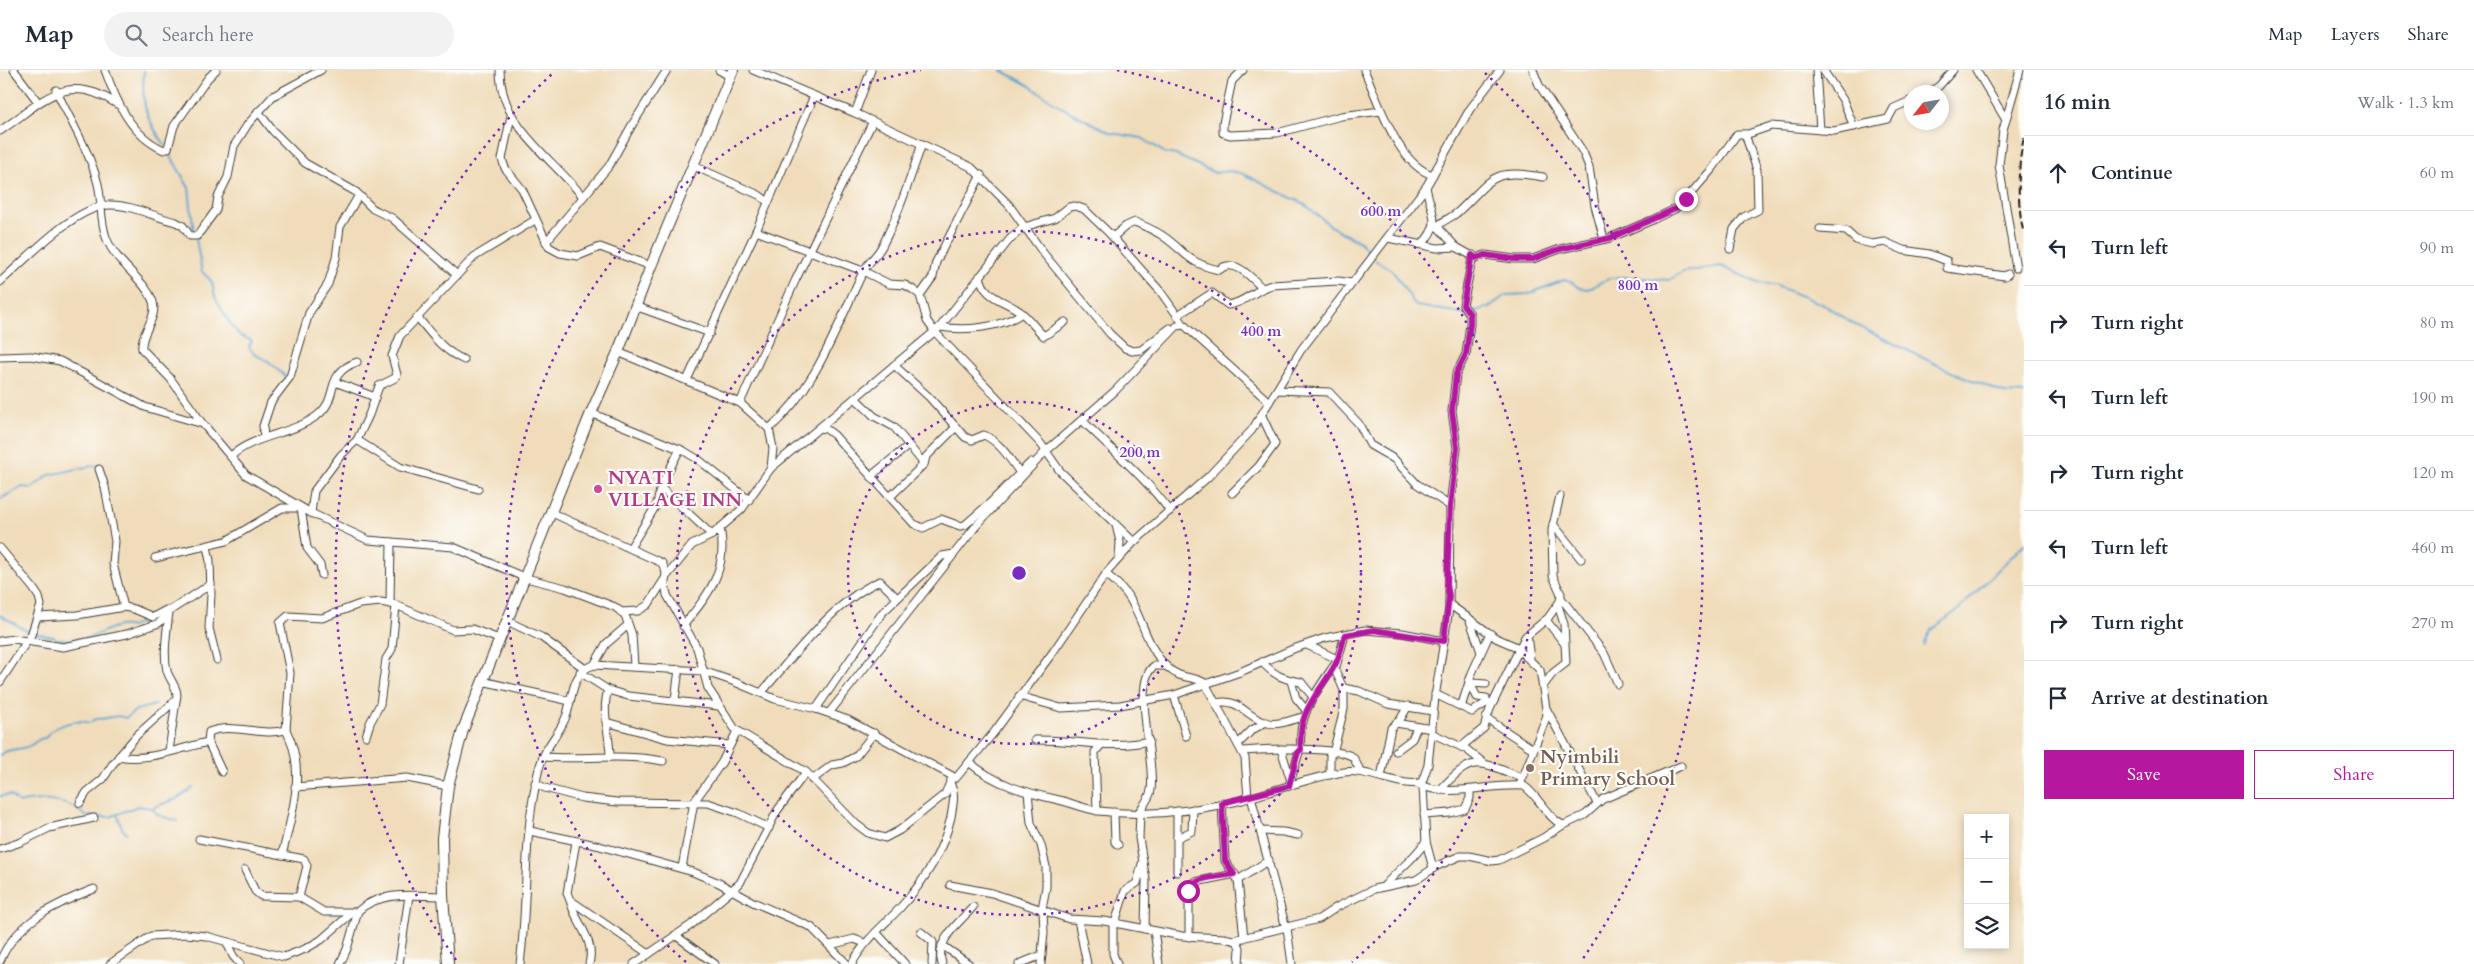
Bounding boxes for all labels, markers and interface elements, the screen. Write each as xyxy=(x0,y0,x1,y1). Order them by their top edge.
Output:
search box xyxy=(104,12,454,57)
text: Map xyxy=(25,18,74,51)
icon: search xyxy=(122,21,150,49)
text: Search here xyxy=(162,22,254,48)
text: Map xyxy=(2268,22,2303,47)
text: Layers xyxy=(2331,22,2380,47)
text: Share xyxy=(2408,22,2449,47)
north arrow xyxy=(1904,85,1949,130)
text: 16 min xyxy=(2044,88,2111,117)
text: Walk · 1.3 km xyxy=(2357,92,2454,114)
icon: ahead xyxy=(2044,159,2072,187)
text: Continue xyxy=(2091,160,2173,186)
text: 60 m xyxy=(2420,162,2454,184)
route end xyxy=(1675,188,1698,211)
text: 600 m xyxy=(1361,201,1402,221)
icon: left xyxy=(2044,234,2072,262)
text: Turn left xyxy=(2091,235,2168,261)
text: 90 m xyxy=(2420,237,2454,259)
text: 800 m xyxy=(1618,275,1659,295)
icon: right xyxy=(2044,309,2072,337)
text: Turn right xyxy=(2091,310,2183,336)
text: 80 m xyxy=(2420,312,2454,334)
text: 400 m xyxy=(1241,321,1282,341)
icon: left xyxy=(2044,384,2072,412)
text: Turn left xyxy=(2091,385,2168,411)
text: 190 m xyxy=(2412,387,2454,409)
text: 200 m xyxy=(1120,442,1161,462)
icon: right xyxy=(2044,459,2072,487)
text: Turn right xyxy=(2091,460,2183,486)
text: 120 m xyxy=(2412,462,2454,484)
place label: NYATI VILLAGE INN xyxy=(608,465,743,513)
marker: NYATI VILLAGE INN xyxy=(592,483,604,495)
icon: left xyxy=(2044,534,2072,562)
text: Turn left xyxy=(2091,535,2168,561)
text: 460 m xyxy=(2412,537,2454,559)
centre of rings xyxy=(1010,564,1028,582)
icon: right xyxy=(2044,609,2072,637)
text: Turn right xyxy=(2091,610,2183,636)
text: 270 m xyxy=(2412,612,2454,634)
icon: arrive xyxy=(2044,684,2072,712)
text: Arrive at destination xyxy=(2091,685,2268,711)
place label: Nyimbili Primary School xyxy=(1540,744,1676,792)
button: Save xyxy=(2044,750,2244,799)
button: Share xyxy=(2254,750,2454,799)
marker: Nyimbili Primary School xyxy=(1524,762,1536,774)
map controls xyxy=(1964,814,2009,949)
button: + xyxy=(1964,814,2009,859)
button: − xyxy=(1964,859,2009,904)
route start xyxy=(1177,880,1200,903)
button: layers xyxy=(1964,904,2009,949)

